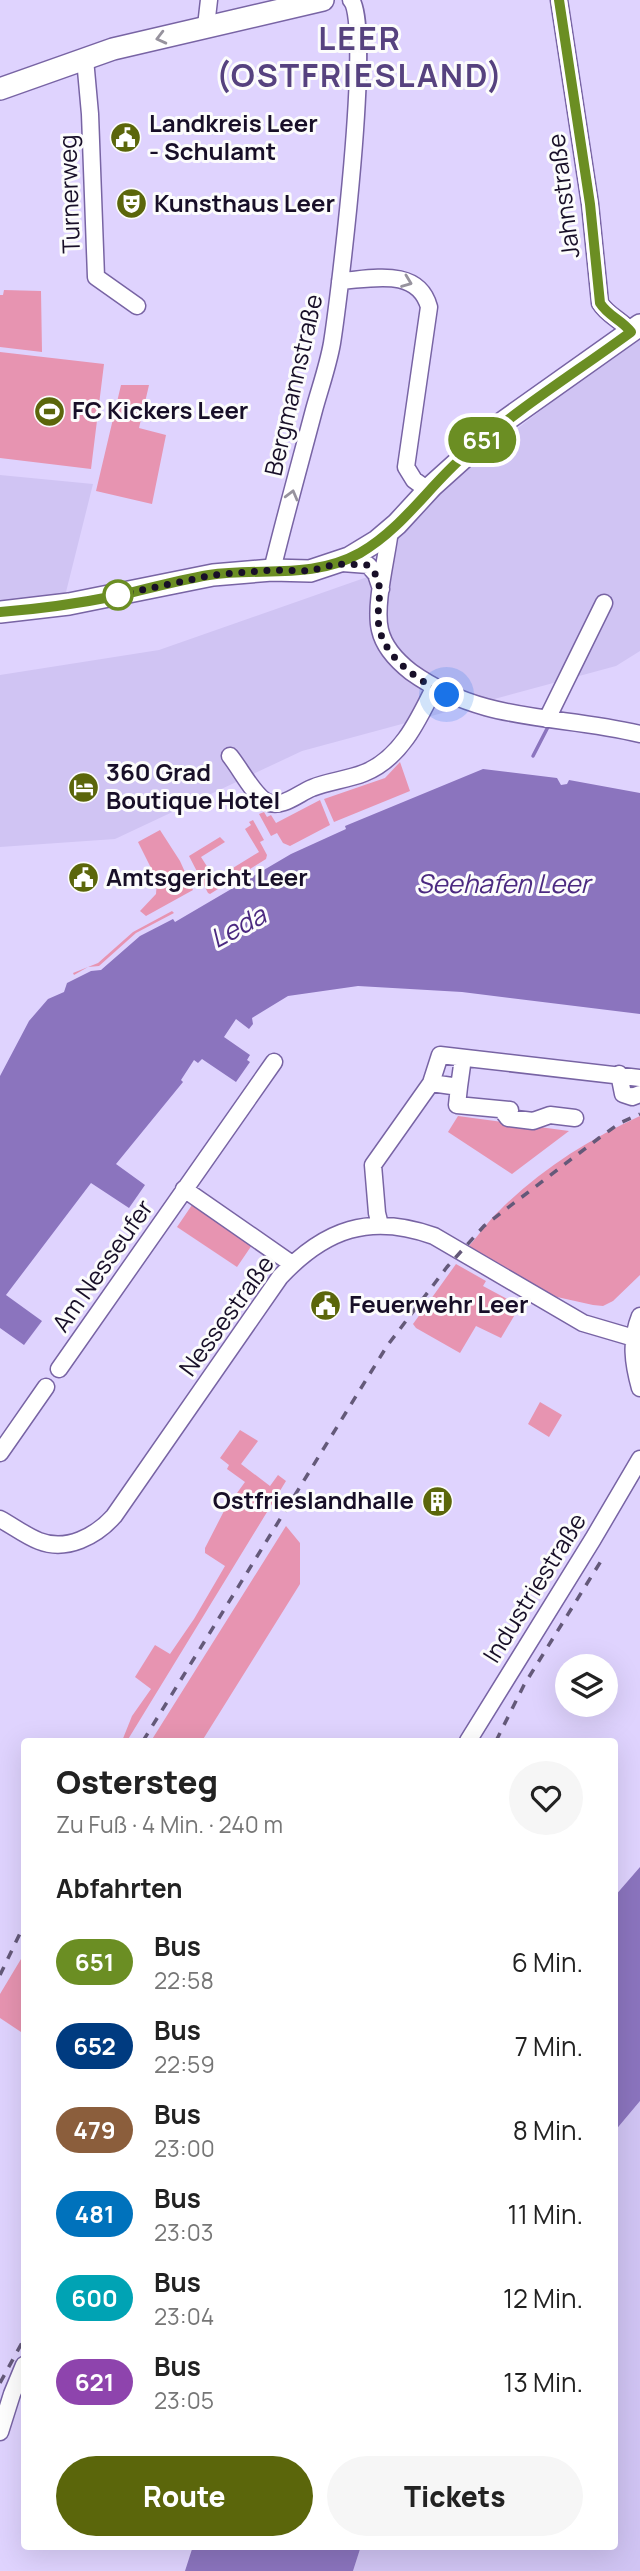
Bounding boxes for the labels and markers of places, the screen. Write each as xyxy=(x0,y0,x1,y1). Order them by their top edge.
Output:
place label: Landkreis Leer - Schulamt xyxy=(149,106,318,167)
public building icon: Landkreis Leer - Schulamt xyxy=(109,121,143,155)
place label: Kunsthaus Leer xyxy=(154,186,335,219)
theatre icon: Kunsthaus Leer xyxy=(114,187,148,221)
place label: FC Kickers Leer xyxy=(72,393,248,426)
sports icon: FC Kickers Leer xyxy=(32,394,66,428)
unlabelled marker xyxy=(103,580,133,610)
place label: 360 Grad Boutique Hotel xyxy=(106,755,280,816)
hotel icon: 360 Grad Boutique Hotel xyxy=(66,770,100,804)
place label: Amtsgericht Leer xyxy=(106,860,308,893)
public building icon: Amtsgericht Leer xyxy=(66,861,100,895)
place label: Feuerwehr Leer xyxy=(349,1287,529,1320)
public building icon: Feuerwehr Leer xyxy=(309,1288,343,1322)
place label: Ostfrieslandhalle xyxy=(213,1483,414,1516)
building icon: Ostfrieslandhalle xyxy=(420,1484,454,1518)

